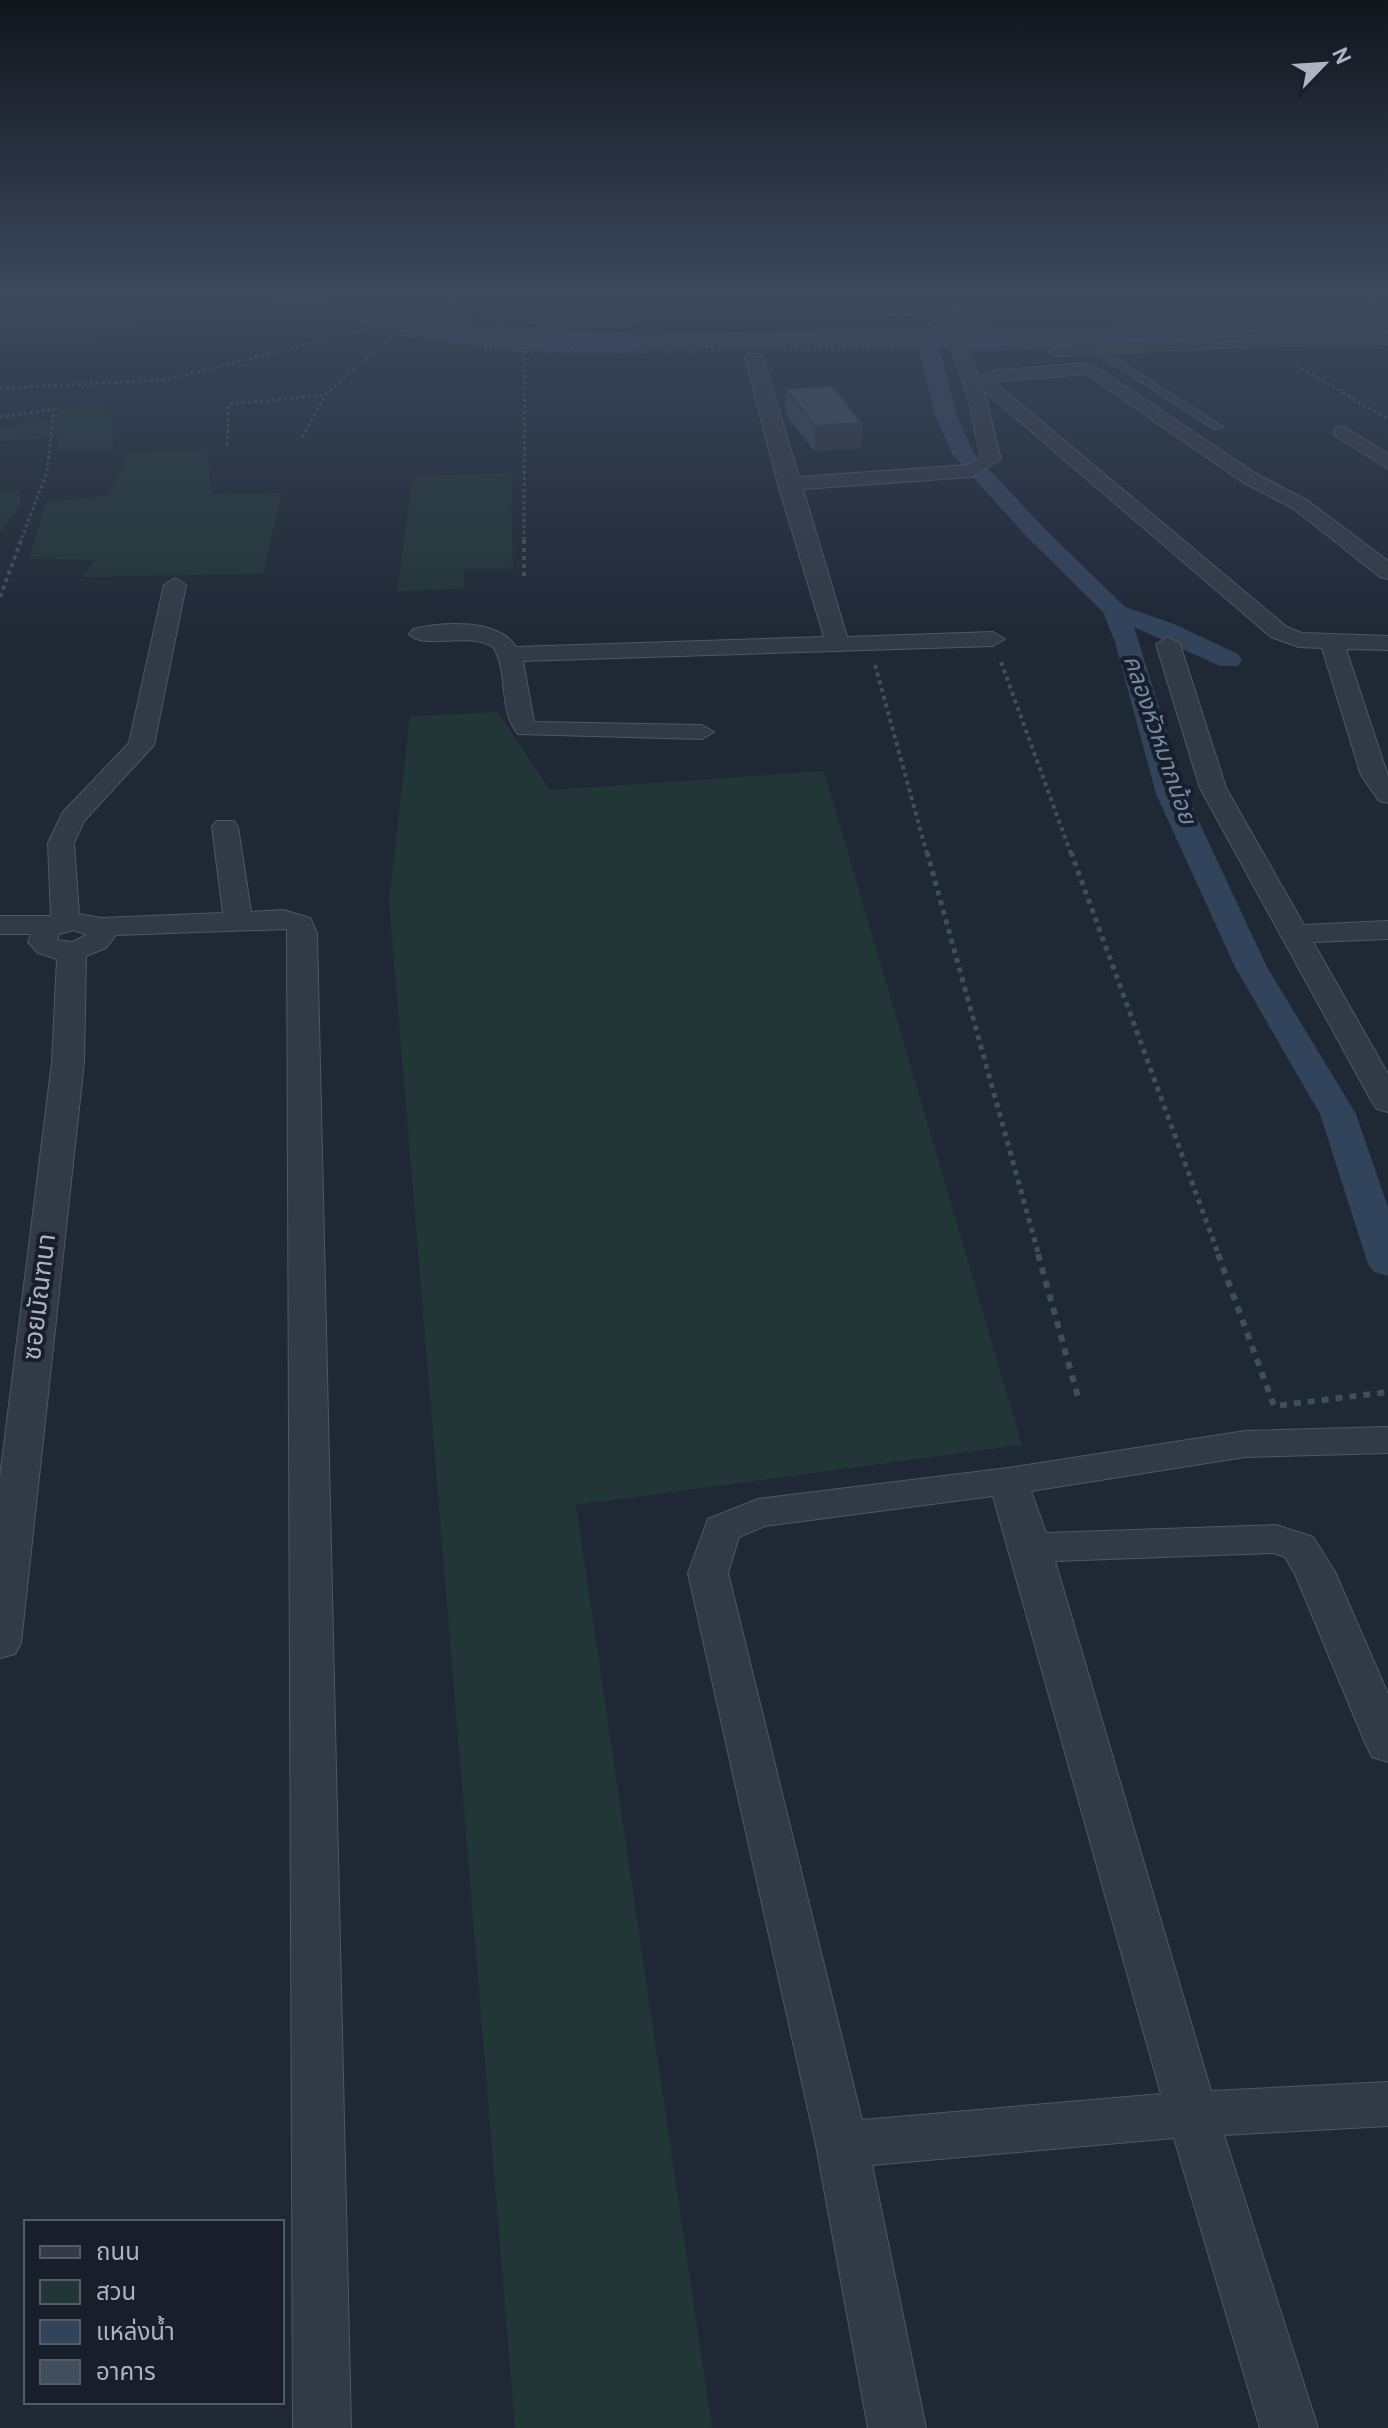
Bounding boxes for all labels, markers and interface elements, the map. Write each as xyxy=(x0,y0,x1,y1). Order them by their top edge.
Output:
north arrow xyxy=(1284,24,1364,104)
text: N xyxy=(1324,44,1355,69)
water label: คลองหัวหมากน้อย xyxy=(1115,652,1202,830)
street label: ซอยมัณฑนา xyxy=(17,1232,65,1362)
legend xyxy=(24,2220,284,2404)
text: ถนน xyxy=(96,2239,140,2269)
text: สวน xyxy=(96,2279,136,2309)
text: แหล่งน้ำ xyxy=(96,2315,175,2349)
text: อาคาร xyxy=(96,2359,156,2389)

